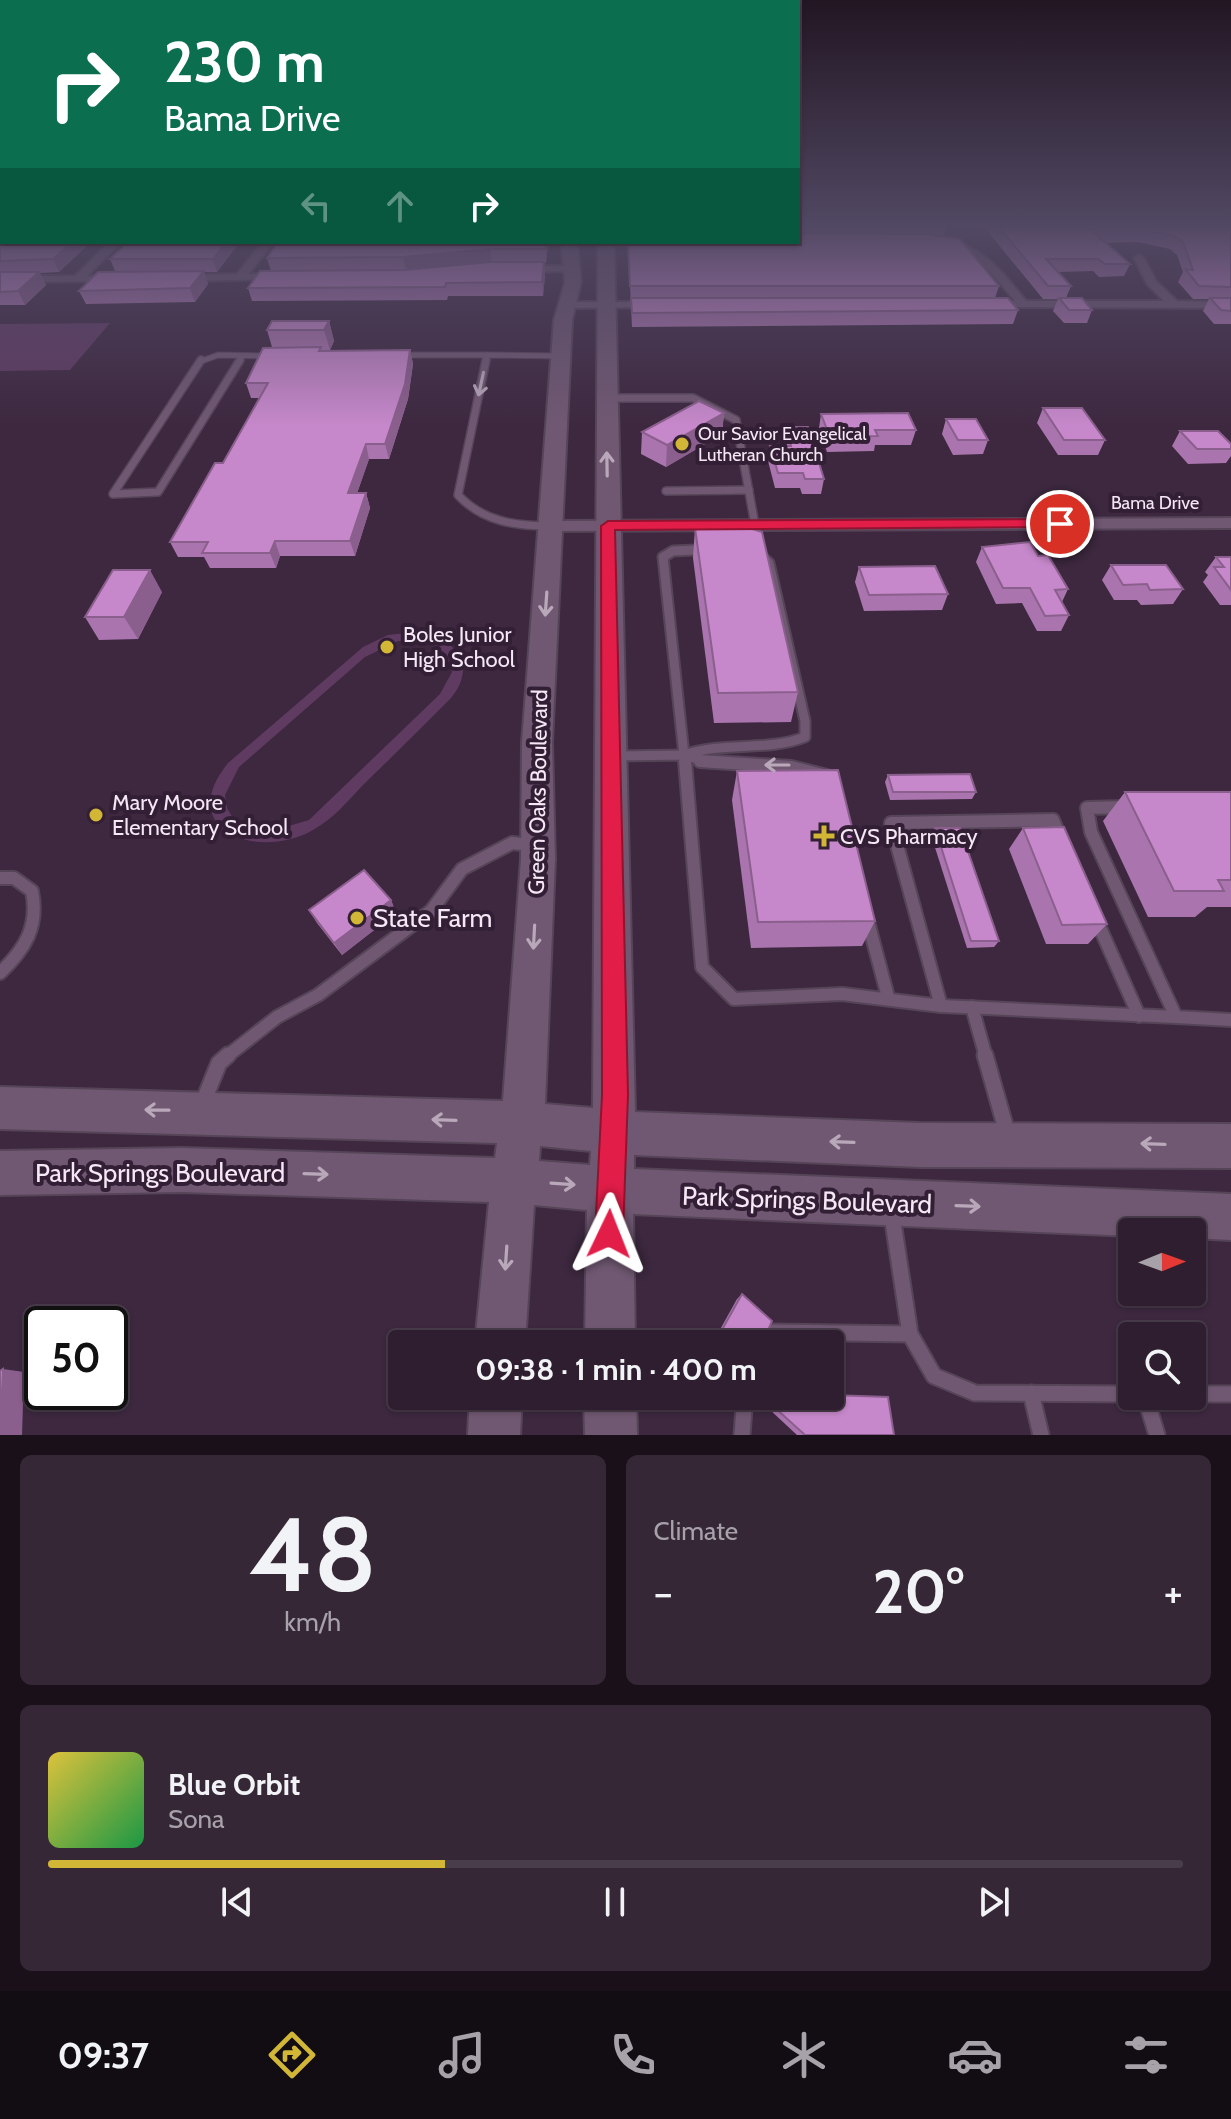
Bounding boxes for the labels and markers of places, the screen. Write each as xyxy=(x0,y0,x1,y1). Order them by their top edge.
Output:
place label: Our Savior Evangelical Lutheran Church xyxy=(698,423,867,466)
marker: Our Savior Evangelical Lutheran Church xyxy=(673,435,691,453)
pin xyxy=(1026,490,1094,558)
place label: Boles Junior High School xyxy=(403,621,516,673)
marker: Boles Junior High School xyxy=(378,638,396,656)
place label: Mary Moore Elementary School xyxy=(112,789,289,841)
marker: Mary Moore Elementary School xyxy=(87,806,105,824)
place label: CVS Pharmacy xyxy=(840,823,978,850)
marker: CVS Pharmacy xyxy=(815,827,833,845)
place label: State Farm xyxy=(373,902,492,934)
marker: State Farm xyxy=(348,909,366,927)

